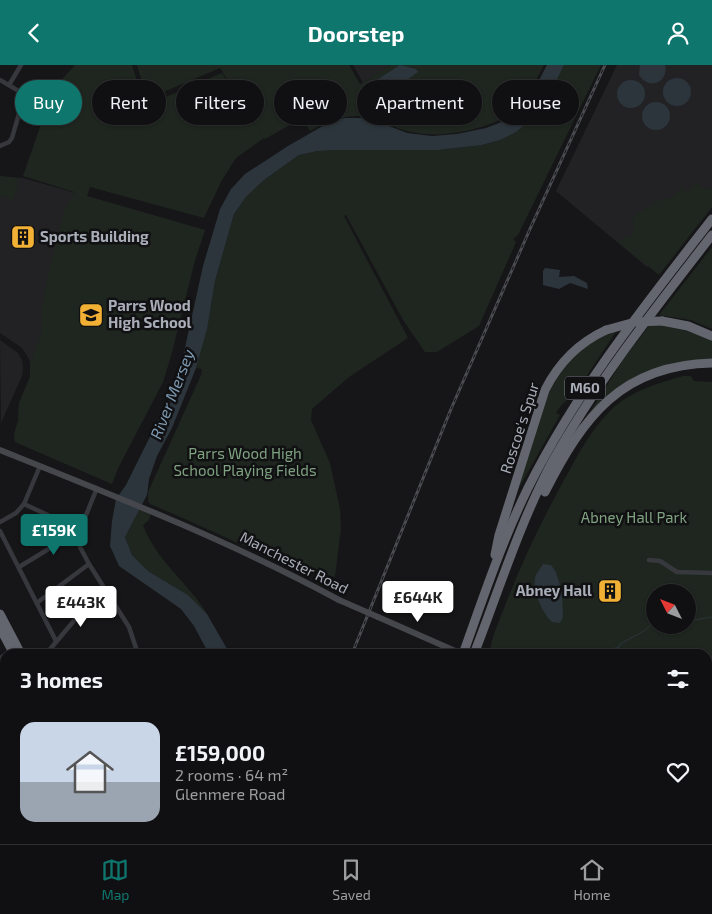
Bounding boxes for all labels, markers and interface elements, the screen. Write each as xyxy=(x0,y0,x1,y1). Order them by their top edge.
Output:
icon: back xyxy=(20,19,48,47)
icon: person xyxy=(664,19,692,47)
text: Doorstep xyxy=(308,20,404,46)
chip: Buy xyxy=(15,80,82,125)
chip: Rent xyxy=(92,80,166,125)
chip: Filters xyxy=(176,80,264,125)
chip: New xyxy=(274,80,347,125)
chip: Apartment xyxy=(357,80,482,125)
chip: House xyxy=(492,80,579,125)
building icon: Sports Building xyxy=(10,224,36,250)
place label: Sports Building xyxy=(40,227,149,245)
place label: Parrs Wood High School xyxy=(108,296,192,331)
school or university icon: Parrs Wood High School xyxy=(78,302,104,328)
water label: River Mersey xyxy=(146,346,198,442)
road number: M60 xyxy=(565,377,605,399)
street label: Roscoe's Spur xyxy=(496,380,542,476)
park label: Parrs Wood High School Playing Fields xyxy=(173,444,317,479)
park label: Abney Hall Park xyxy=(581,508,688,526)
pin: £159K xyxy=(19,513,89,556)
text: £159K xyxy=(32,520,76,539)
street label: Manchester Road xyxy=(237,527,352,597)
building icon: Abney Hall xyxy=(597,578,623,604)
pin: £644K xyxy=(383,581,453,623)
place label: Abney Hall xyxy=(516,581,592,600)
north arrow xyxy=(646,584,696,634)
map controls xyxy=(646,584,696,634)
pin: £443K xyxy=(46,585,116,628)
text: £644K xyxy=(393,587,443,606)
text: £443K xyxy=(57,592,105,611)
icon: filters xyxy=(664,665,692,693)
text: 3 homes xyxy=(20,667,103,692)
text: £159,000 xyxy=(175,740,265,765)
icon: home xyxy=(60,742,120,802)
icon: heart xyxy=(664,758,692,786)
text: 2 rooms · 64 m² xyxy=(175,765,288,784)
text: Glenmere Road xyxy=(175,784,286,803)
tab: Map xyxy=(101,856,129,903)
tab: Saved xyxy=(332,856,371,903)
tab: Home xyxy=(574,856,611,903)

